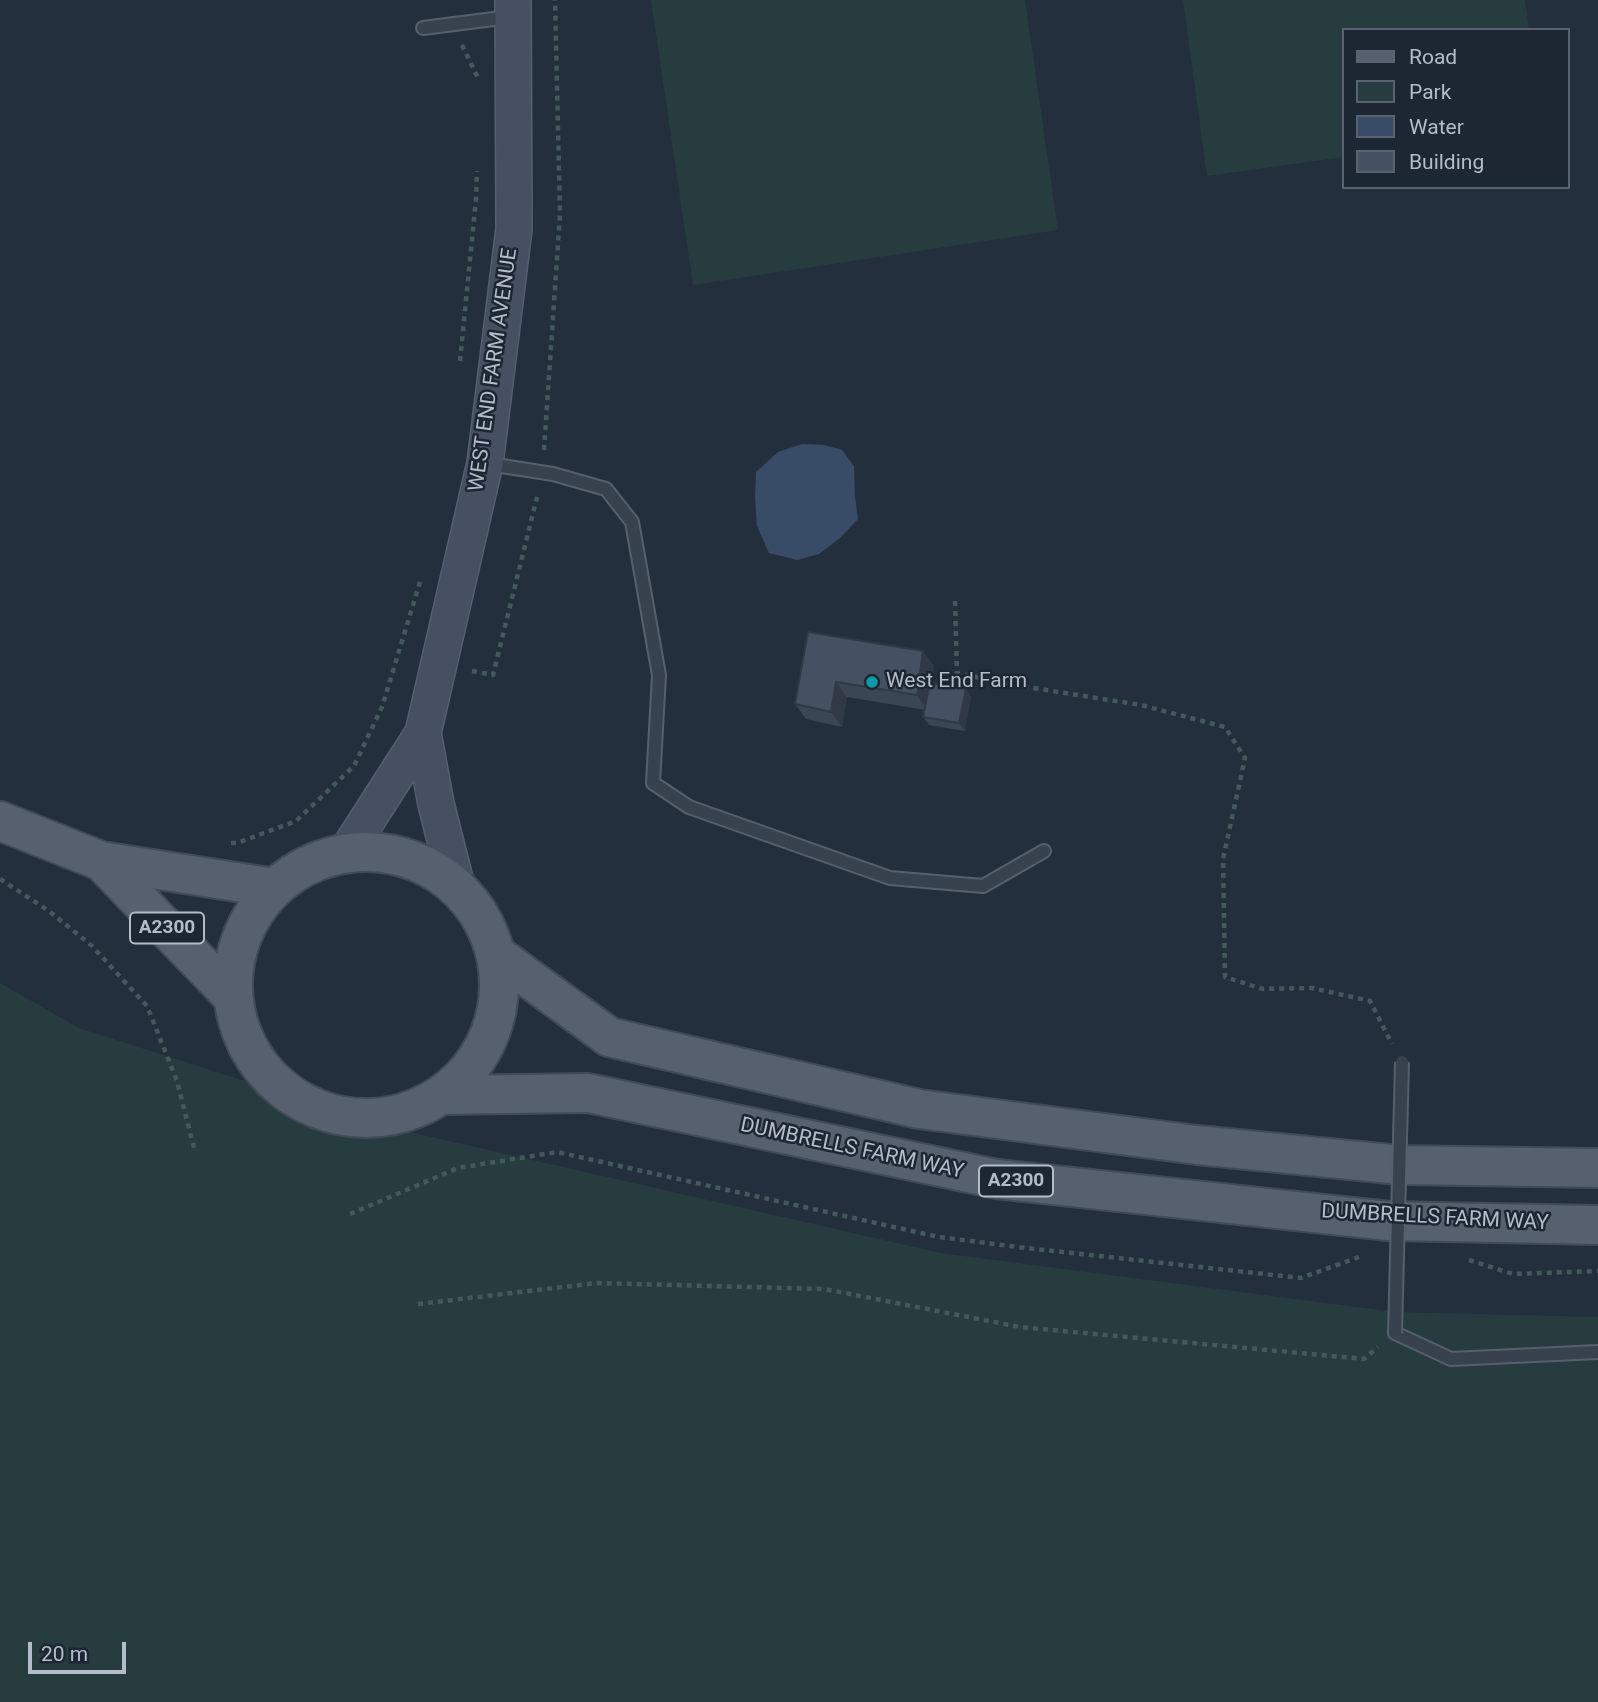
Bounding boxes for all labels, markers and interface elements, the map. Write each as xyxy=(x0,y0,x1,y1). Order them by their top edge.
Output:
legend xyxy=(1342,28,1570,189)
text: Road xyxy=(1409,45,1457,69)
text: Park xyxy=(1409,80,1451,104)
text: Water xyxy=(1409,115,1464,139)
text: Building xyxy=(1409,150,1484,174)
street label: WEST END FARM AVENUE xyxy=(464,247,524,493)
place label: West End Farm xyxy=(886,669,1027,695)
marker: West End Farm xyxy=(864,674,880,690)
road number: A2300 xyxy=(130,912,204,944)
street label: DUMBRELLS FARM WAY xyxy=(738,1113,966,1185)
road number: A2300 xyxy=(979,1166,1053,1196)
street label: DUMBRELLS FARM WAY xyxy=(1321,1199,1549,1237)
scale bar xyxy=(32,1628,130,1672)
text: 20 m xyxy=(41,1642,88,1666)

